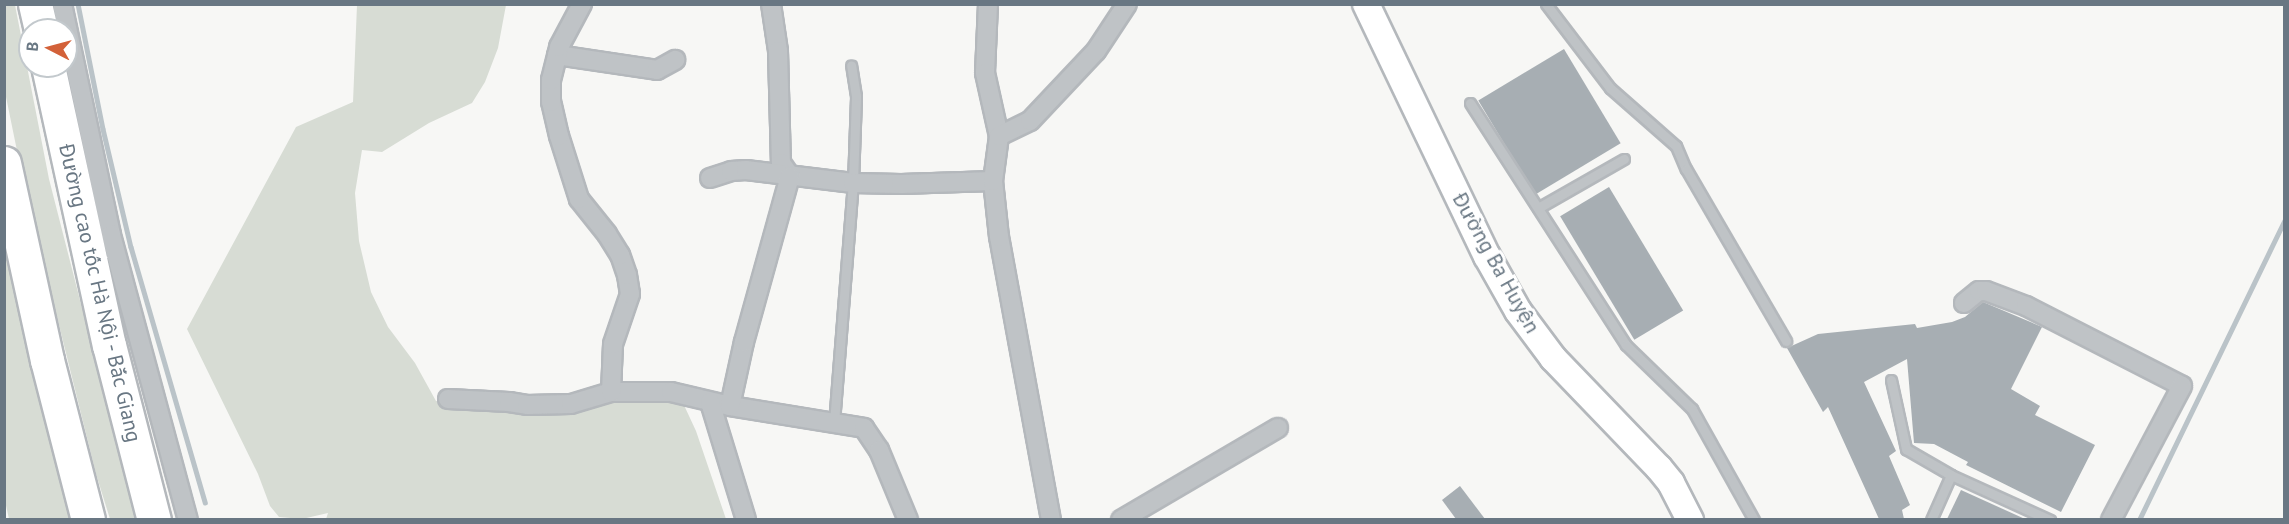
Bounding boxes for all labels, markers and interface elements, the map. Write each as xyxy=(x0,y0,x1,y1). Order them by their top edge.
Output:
north arrow xyxy=(18,18,78,78)
text: B xyxy=(22,41,43,52)
street label: Đường cao tốc Hà Nội - Bắc Giang xyxy=(53,139,147,447)
street label: Đường Ba Huyện xyxy=(1447,188,1545,338)

